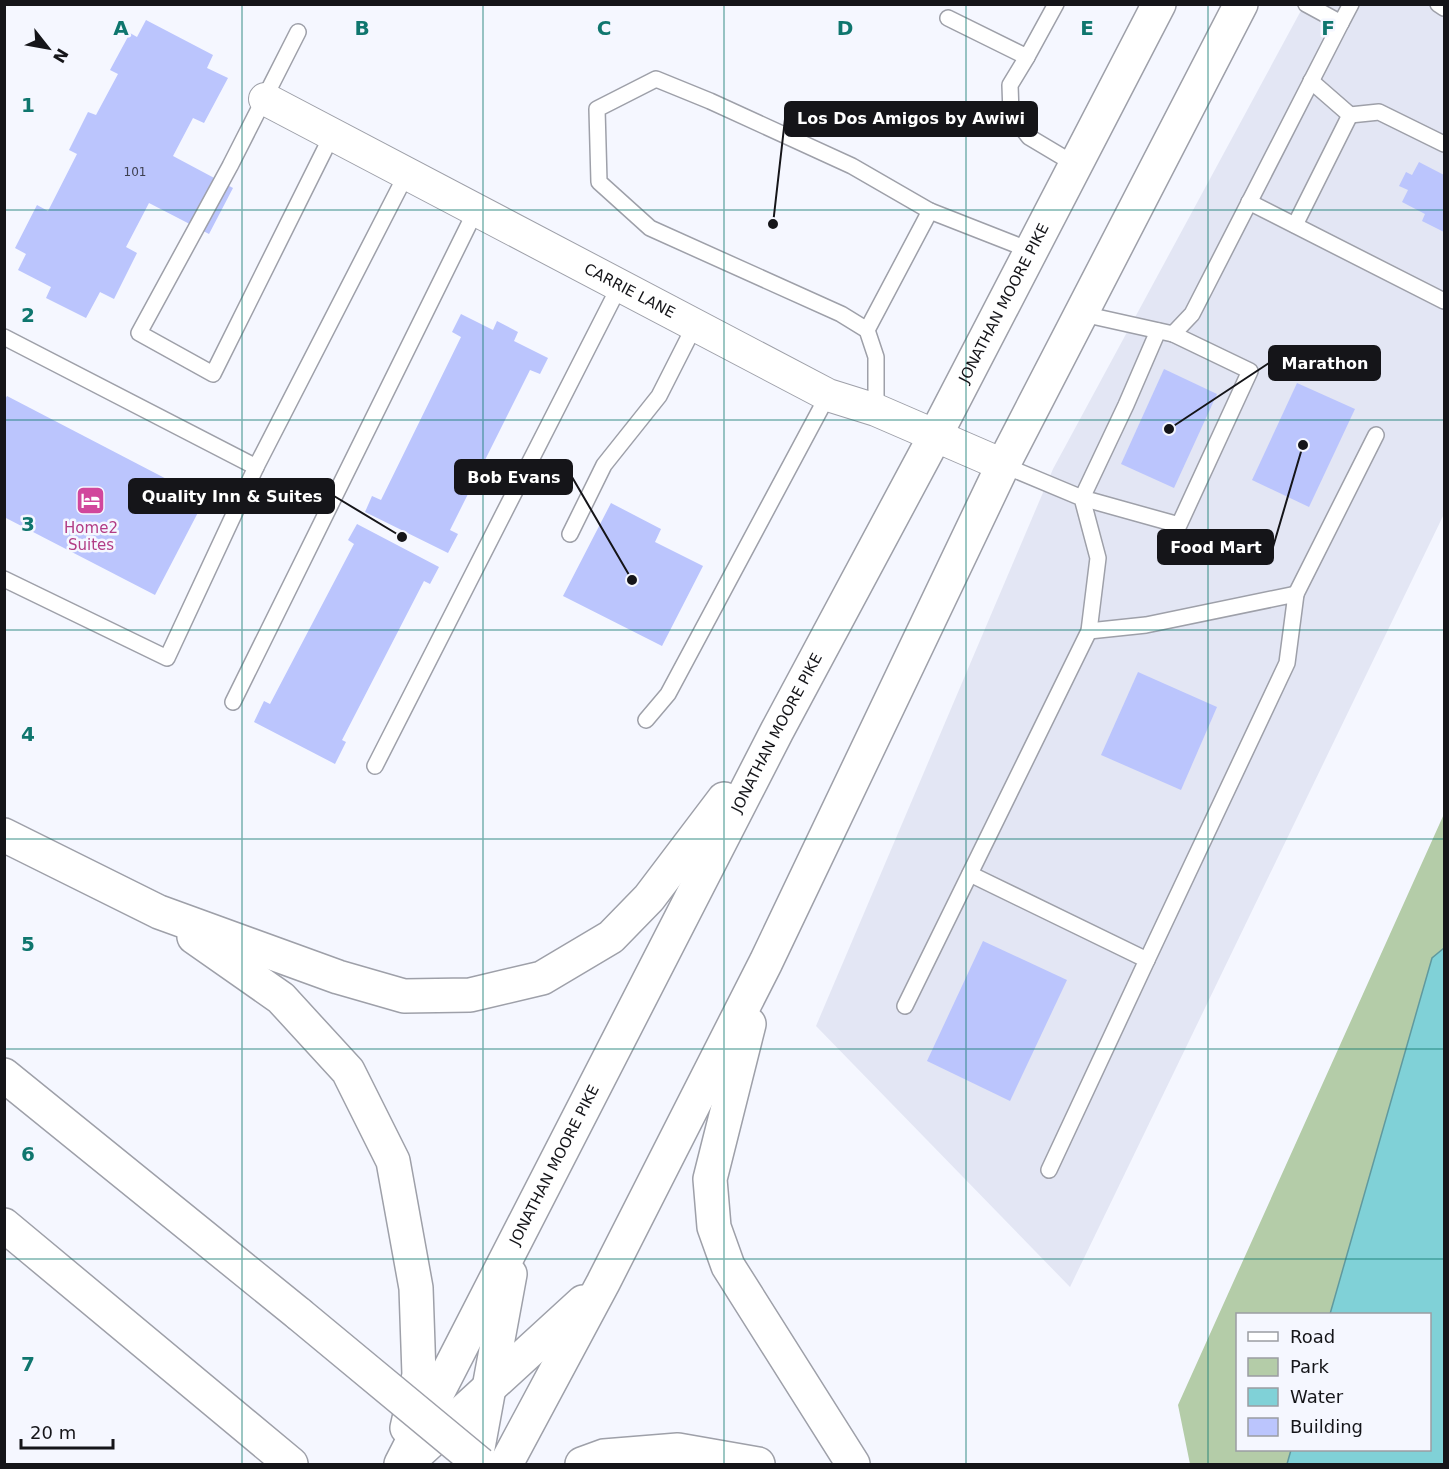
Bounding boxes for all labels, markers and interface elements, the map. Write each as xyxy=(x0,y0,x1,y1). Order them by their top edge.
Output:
text: A xyxy=(113,16,129,40)
text: B xyxy=(354,16,370,40)
text: C xyxy=(597,16,611,40)
text: D xyxy=(837,16,853,40)
text: E xyxy=(1080,16,1094,40)
text: F xyxy=(1321,16,1335,40)
north arrow xyxy=(18,18,78,78)
text: N xyxy=(49,45,72,66)
text: 1 xyxy=(21,93,35,117)
callout: Los Dos Amigos by Awiwi xyxy=(785,102,1037,136)
text: Los Dos Amigos by Awiwi xyxy=(797,109,1025,128)
house number: 101 xyxy=(124,165,146,179)
street label: JONATHAN MOORE PIKE xyxy=(955,220,1053,387)
street label: CARRIE LANE xyxy=(581,259,678,322)
text: 2 xyxy=(21,303,35,327)
callout: Marathon xyxy=(1269,346,1380,380)
text: Marathon xyxy=(1282,354,1368,373)
callout: Bob Evans xyxy=(455,460,572,494)
text: Bob Evans xyxy=(467,468,561,487)
callout: Quality Inn & Suites xyxy=(129,479,334,513)
hotel icon: Home2 Suites xyxy=(75,485,107,517)
text: Quality Inn & Suites xyxy=(142,487,322,506)
text: 3 xyxy=(21,512,35,536)
place label: Home2 Suites xyxy=(64,519,118,554)
callout: Food Mart xyxy=(1158,530,1273,564)
text: Food Mart xyxy=(1170,538,1262,557)
street label: JONATHAN MOORE PIKE xyxy=(727,650,826,817)
text: 4 xyxy=(21,722,35,746)
text: 5 xyxy=(21,932,35,956)
street label: JONATHAN MOORE PIKE xyxy=(505,1082,603,1249)
text: 6 xyxy=(21,1142,35,1166)
legend xyxy=(1236,1313,1431,1451)
text: Road xyxy=(1290,1326,1335,1347)
text: 7 xyxy=(21,1352,35,1376)
text: Park xyxy=(1290,1356,1329,1377)
text: Water xyxy=(1290,1386,1344,1407)
scale bar xyxy=(21,1412,112,1450)
text: Building xyxy=(1290,1416,1363,1437)
text: 20 m xyxy=(30,1422,76,1443)

